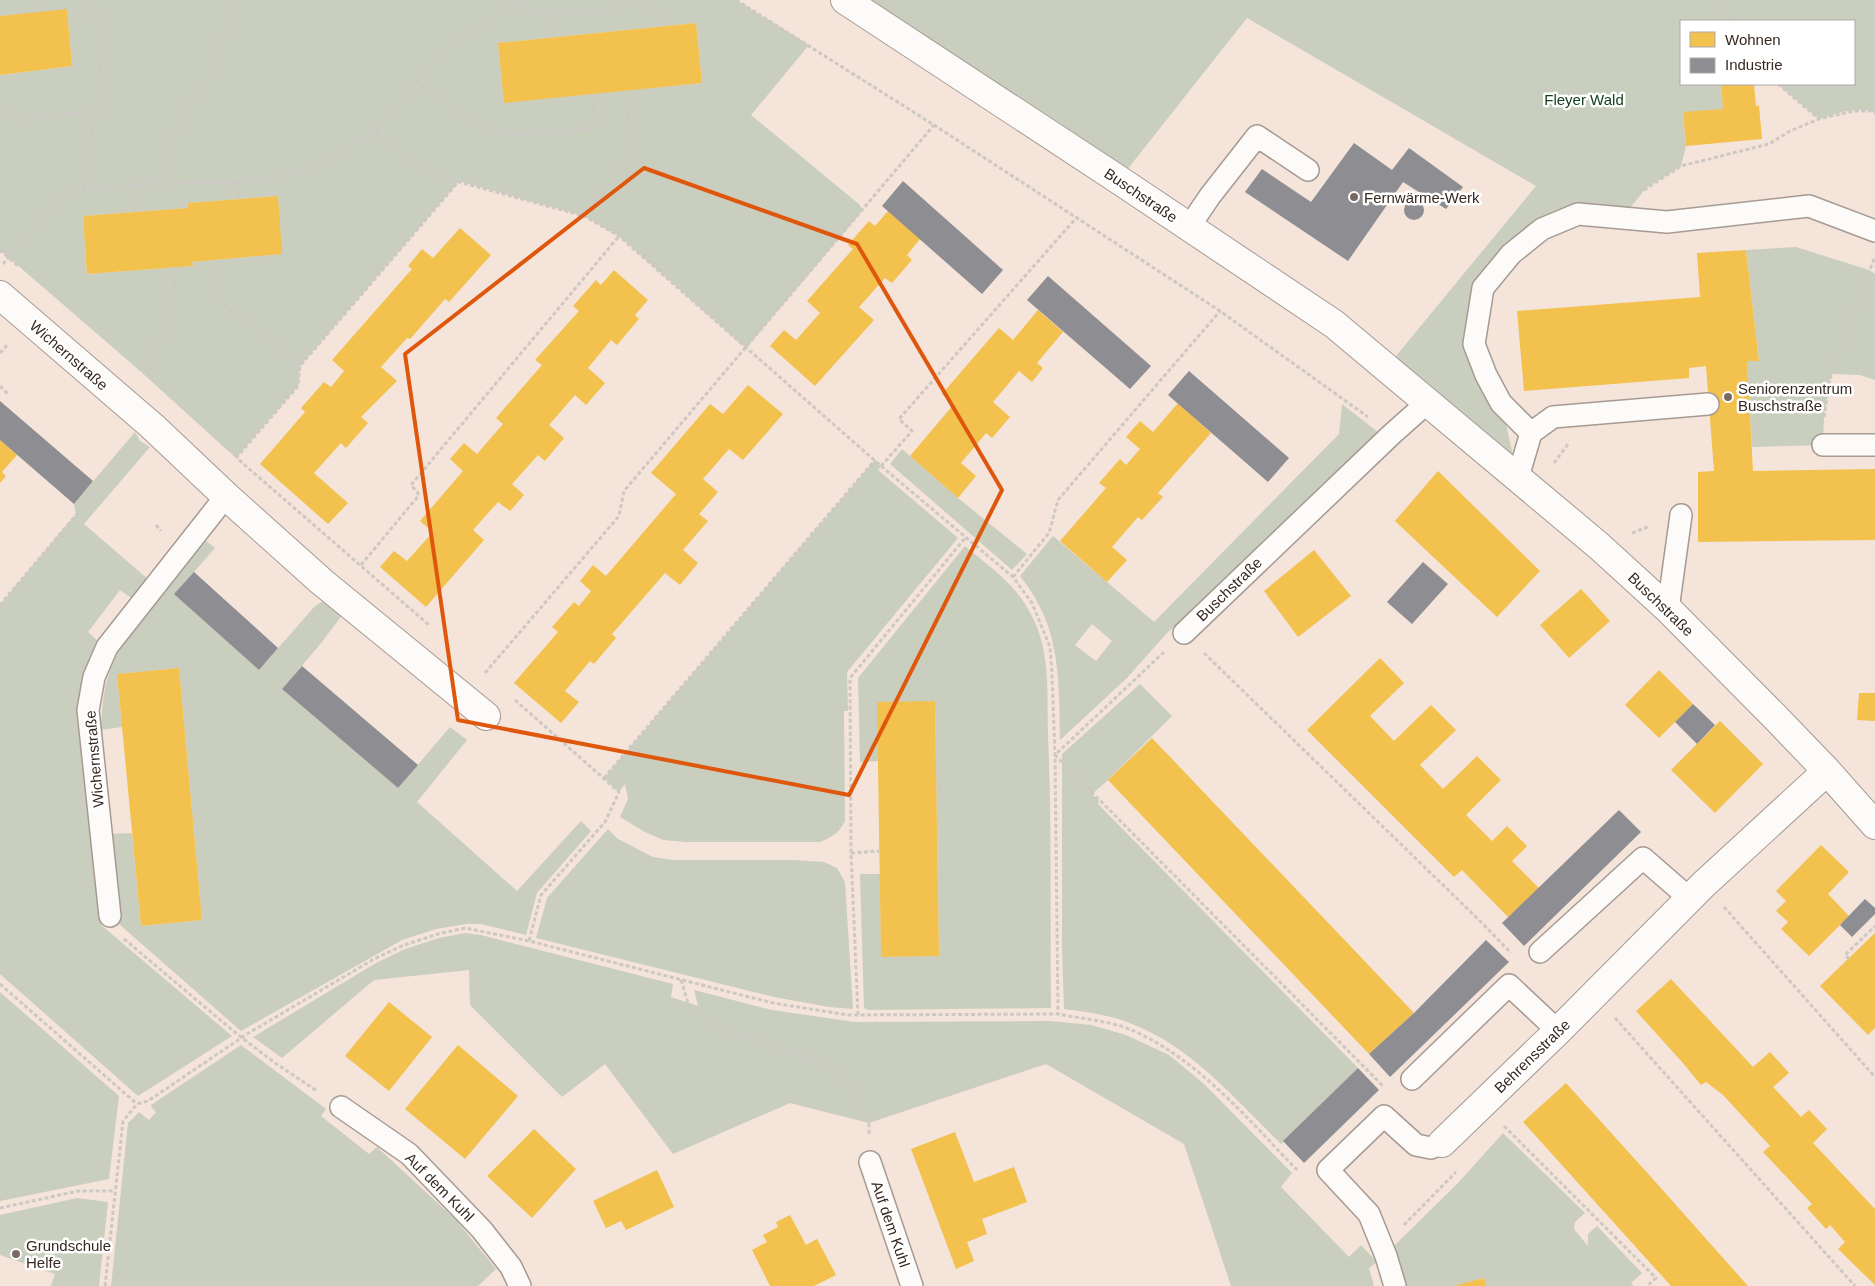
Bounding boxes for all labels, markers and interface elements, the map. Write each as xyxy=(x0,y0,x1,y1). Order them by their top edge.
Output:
legend xyxy=(1680,20,1855,85)
text: Wohnen xyxy=(1725,31,1781,48)
text: Industrie xyxy=(1725,56,1783,73)
park label: Fleyer Wald xyxy=(1544,91,1624,108)
street label: Buschstraße xyxy=(1101,164,1181,226)
place label: Fernwärme-Werk xyxy=(1364,189,1480,206)
marker: Fernwärme-Werk xyxy=(1348,191,1360,203)
street label: Wichernstraße xyxy=(27,317,111,393)
place label: Seniorenzentrum Buschstraße xyxy=(1738,380,1852,414)
marker: Seniorenzentrum Buschstraße xyxy=(1722,391,1734,403)
street label: Buschstraße xyxy=(1193,554,1265,624)
street label: Buschstraße xyxy=(1625,569,1697,639)
street label: Wichernstraße xyxy=(81,710,107,808)
street label: Behrensstraße xyxy=(1491,1016,1573,1096)
street label: Auf dem Kuhl xyxy=(402,1149,478,1225)
street label: Auf dem Kuhl xyxy=(868,1179,914,1269)
place label: Grundschule Helfe xyxy=(26,1237,111,1271)
marker: Grundschule Helfe xyxy=(10,1248,22,1260)

